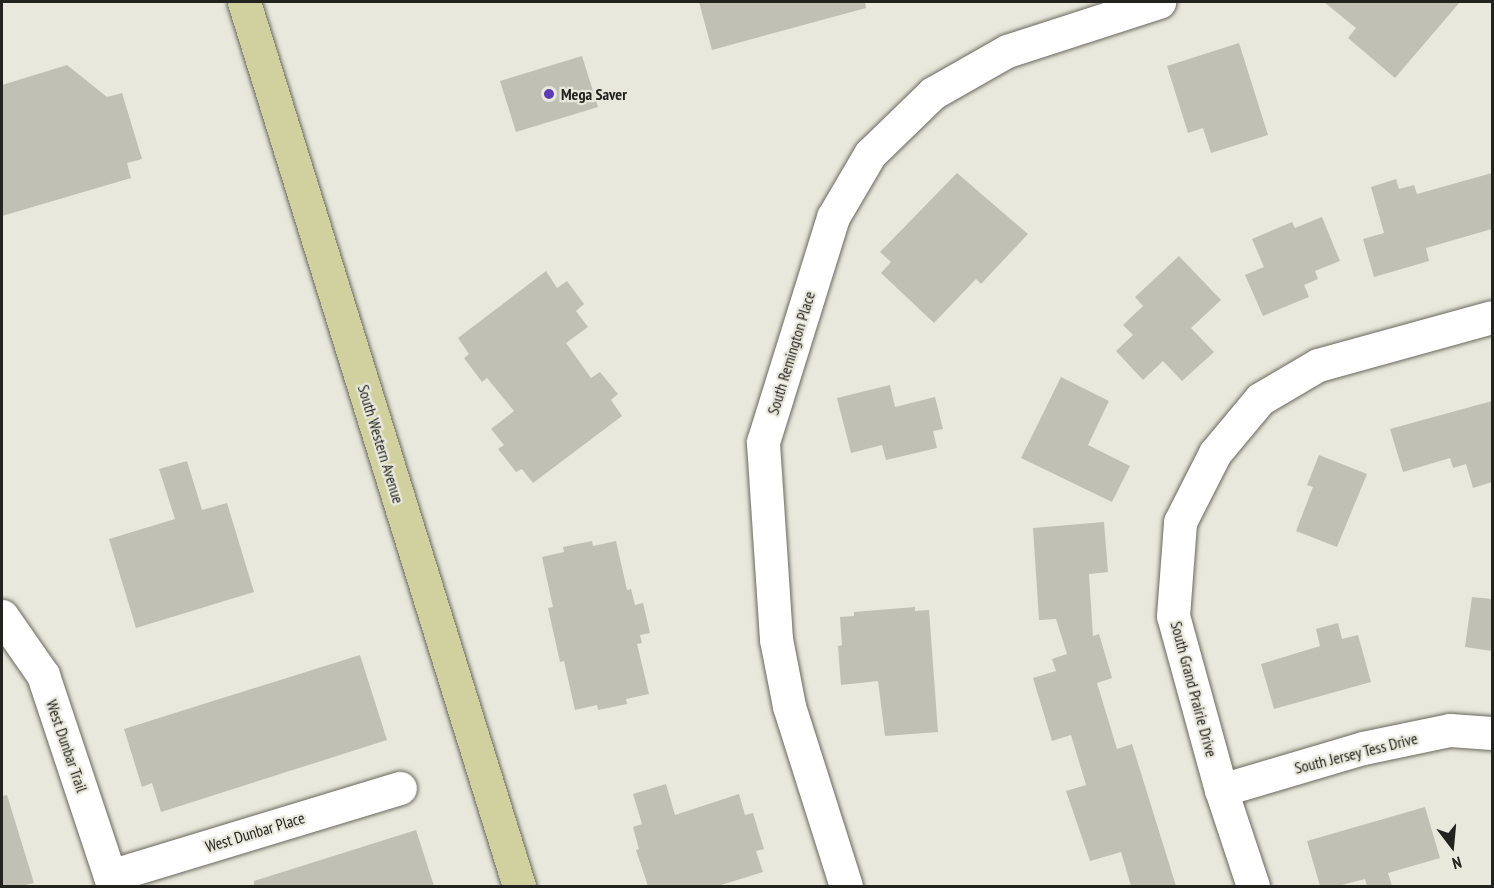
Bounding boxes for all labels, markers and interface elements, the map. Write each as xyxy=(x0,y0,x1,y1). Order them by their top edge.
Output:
place label: Mega Saver xyxy=(561,84,627,104)
marker: Mega Saver xyxy=(542,87,556,101)
street label: South Remington Place xyxy=(763,289,819,417)
street label: South Western Avenue xyxy=(354,382,408,506)
street label: South Grand Prairie Drive xyxy=(1167,619,1221,759)
street label: West Dunbar Trail xyxy=(42,697,92,795)
street label: South Jersey Tess Drive xyxy=(1292,728,1420,778)
street label: West Dunbar Place xyxy=(203,808,307,856)
north arrow xyxy=(1422,816,1482,876)
text: N xyxy=(1450,852,1464,874)

